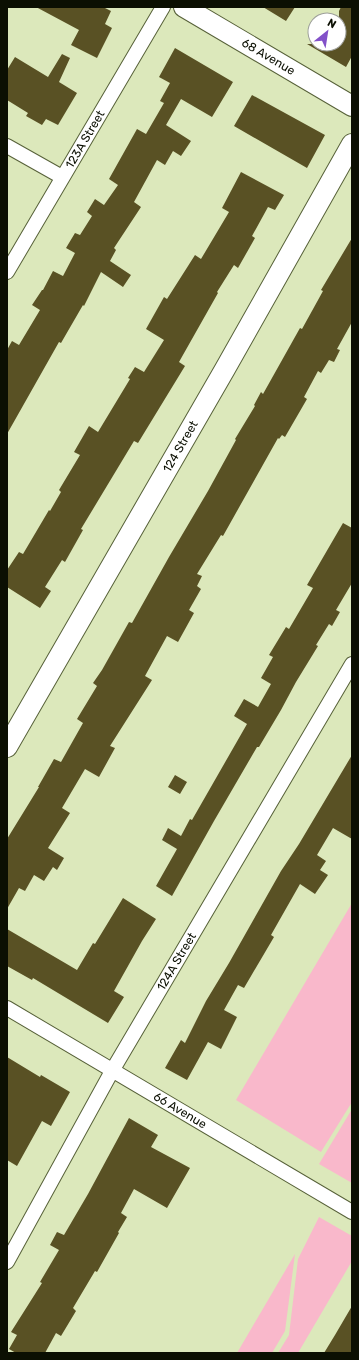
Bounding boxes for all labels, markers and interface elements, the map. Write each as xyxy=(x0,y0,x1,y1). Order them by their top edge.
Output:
north arrow xyxy=(307,12,347,52)
text: N xyxy=(325,16,338,31)
street label: 68 Avenue xyxy=(239,36,298,78)
street label: 123A Street xyxy=(63,108,108,171)
street label: 124 Street xyxy=(160,418,201,475)
street label: 124A Street xyxy=(154,930,199,993)
street label: 66 Avenue xyxy=(151,1089,209,1132)

